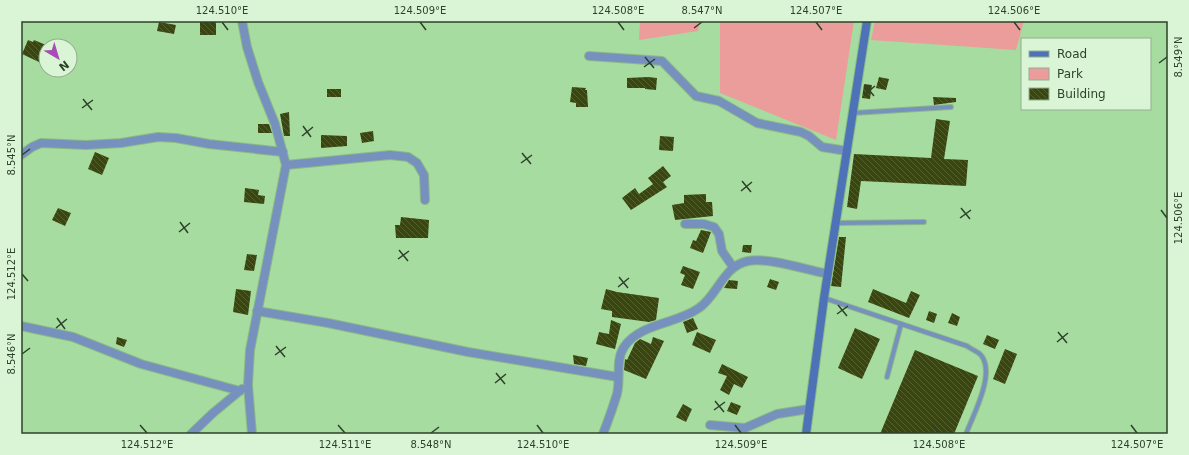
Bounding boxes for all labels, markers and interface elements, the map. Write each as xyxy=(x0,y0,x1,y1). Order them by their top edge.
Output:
text: 124.510°E xyxy=(196,5,248,16)
text: 124.509°E xyxy=(394,5,446,16)
text: 124.508°E xyxy=(592,5,644,16)
text: 8.547°N xyxy=(681,5,723,16)
text: 124.507°E xyxy=(790,5,842,16)
text: 124.506°E xyxy=(988,5,1040,16)
text: 8.549°N xyxy=(1173,36,1184,78)
north arrow xyxy=(38,38,78,78)
legend xyxy=(1021,38,1151,110)
text: Road xyxy=(1057,47,1087,61)
text: N xyxy=(56,58,71,73)
text: Park xyxy=(1057,67,1083,81)
text: Building xyxy=(1057,87,1106,101)
text: 8.545°N xyxy=(6,134,17,176)
text: 124.506°E xyxy=(1173,192,1184,244)
text: 124.512°E xyxy=(6,248,17,300)
text: 8.546°N xyxy=(6,333,17,375)
text: 124.512°E xyxy=(121,439,173,450)
text: 124.511°E xyxy=(319,439,371,450)
text: 8.548°N xyxy=(410,439,452,450)
text: 124.510°E xyxy=(517,439,569,450)
text: 124.509°E xyxy=(715,439,767,450)
text: 124.508°E xyxy=(913,439,965,450)
text: 124.507°E xyxy=(1111,439,1163,450)

